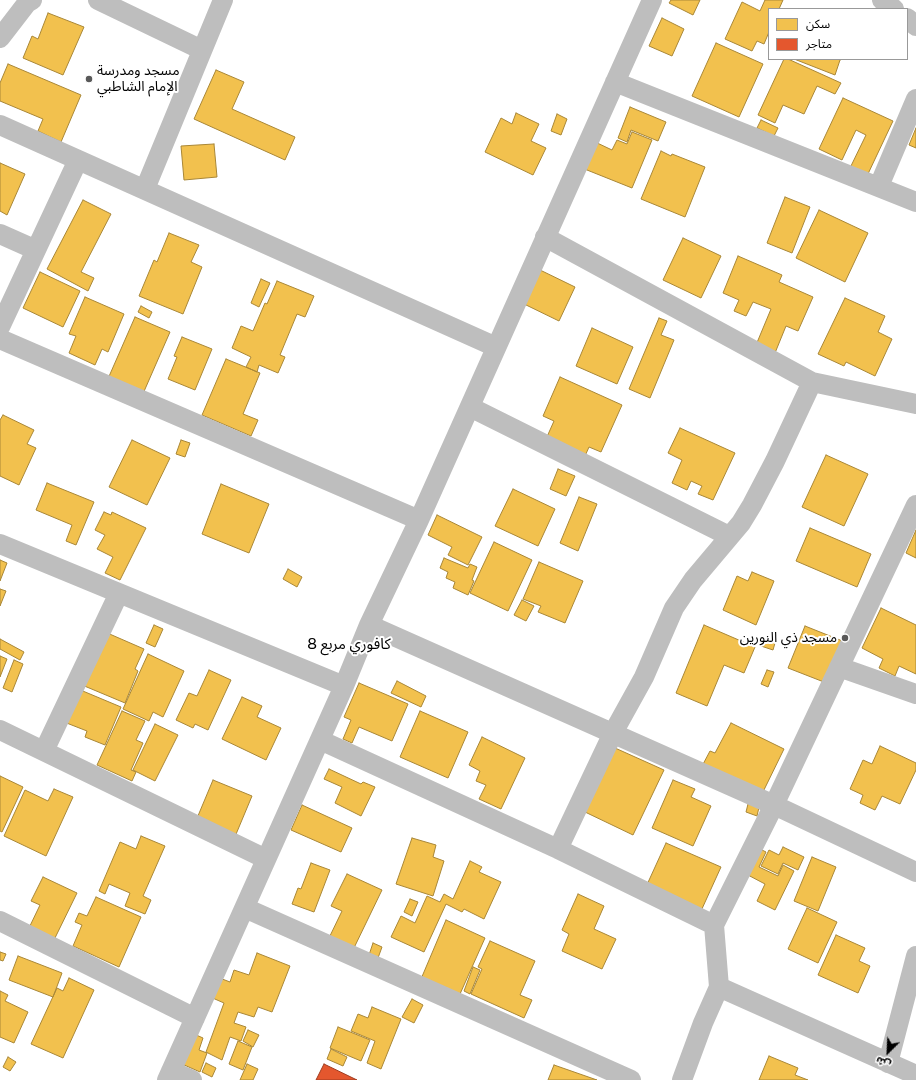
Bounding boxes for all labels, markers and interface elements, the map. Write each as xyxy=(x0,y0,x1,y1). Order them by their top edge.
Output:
legend xyxy=(768,8,908,60)
text: سكن xyxy=(806,17,830,31)
text: متاجر xyxy=(806,37,832,51)
place label: مسجد ومدرسة الإمام الشاطبي xyxy=(97,63,180,96)
marker: مسجد ومدرسة الإمام الشاطبي xyxy=(84,74,94,84)
place label: مسجد ذي النورين xyxy=(740,630,837,646)
marker: مسجد ذي النورين xyxy=(840,633,850,643)
district label: كافوري مربع 8 xyxy=(307,635,391,653)
north arrow xyxy=(868,1032,908,1072)
text: ش xyxy=(874,1054,892,1072)

